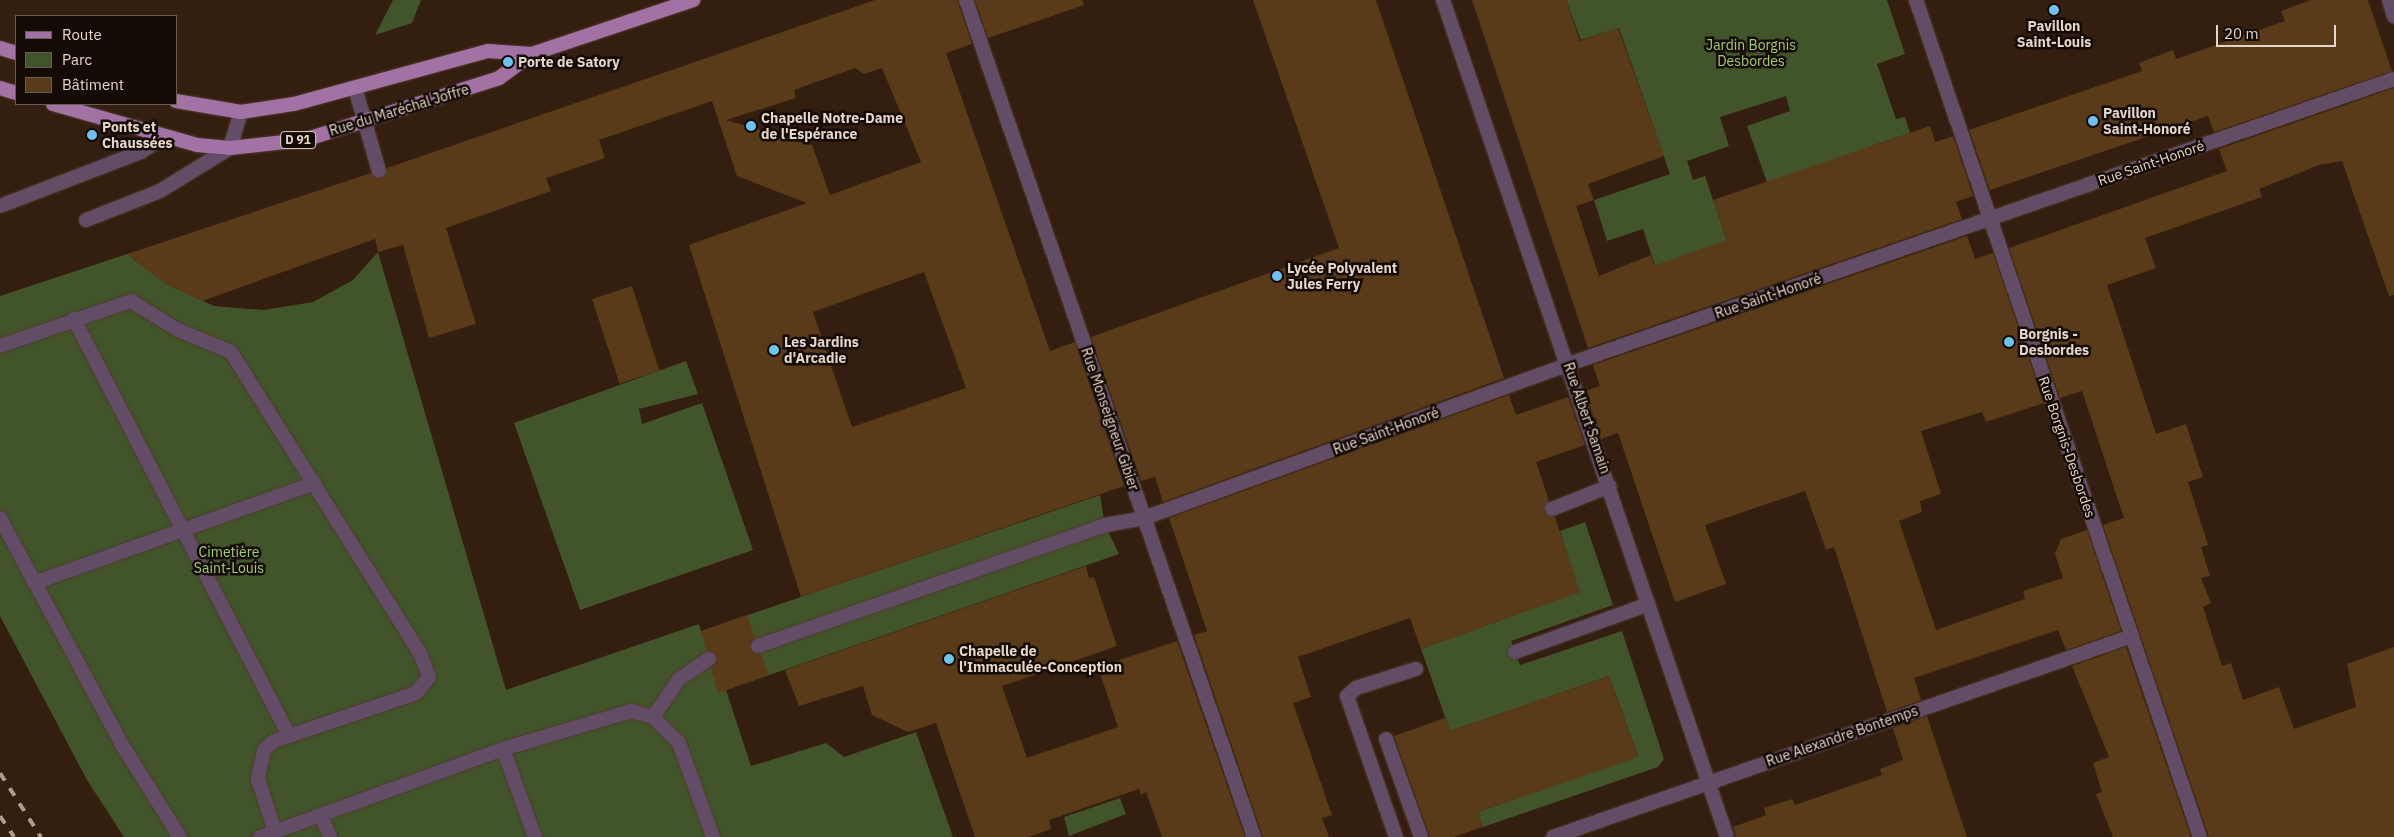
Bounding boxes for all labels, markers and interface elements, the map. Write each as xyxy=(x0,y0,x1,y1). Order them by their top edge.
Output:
marker: Pavillon Saint-Louis xyxy=(2048,4,2060,16)
legend xyxy=(15,15,178,105)
scale bar xyxy=(2219,15,2339,47)
place label: Pavillon Saint-Louis xyxy=(2017,18,2091,50)
text: 20 m xyxy=(2224,24,2259,43)
text: Route xyxy=(62,25,102,44)
park label: Jardin Borgnis Desbordes xyxy=(1706,37,1796,70)
text: Parc xyxy=(62,50,92,69)
place label: Porte de Satory xyxy=(518,54,620,70)
marker: Porte de Satory xyxy=(502,56,514,68)
text: Bâtiment xyxy=(62,75,124,94)
street label: Rue du Maréchal Joffre xyxy=(327,81,471,139)
place label: Pavillon Saint-Honoré xyxy=(2103,105,2191,138)
place label: Chapelle Notre-Dame de l'Espérance xyxy=(761,110,903,142)
marker: Pavillon Saint-Honoré xyxy=(2087,115,2099,127)
place label: Ponts et Chaussées xyxy=(102,119,173,152)
marker: Chapelle Notre-Dame de l'Espérance xyxy=(745,120,757,132)
marker: Ponts et Chaussées xyxy=(86,129,98,141)
road number: D 91 xyxy=(279,130,317,150)
street label: Rue Saint-Honoré xyxy=(2096,137,2206,189)
place label: Lycée Polyvalent Jules Ferry xyxy=(1287,260,1397,292)
marker: Lycée Polyvalent Jules Ferry xyxy=(1271,270,1283,282)
street label: Rue Saint-Honoré xyxy=(1713,270,1823,322)
place label: Borgnis - Desbordes xyxy=(2019,326,2089,358)
place label: Les Jardins d'Arcadie xyxy=(784,334,859,367)
marker: Borgnis - Desbordes xyxy=(2003,336,2015,348)
marker: Les Jardins d'Arcadie xyxy=(768,344,780,356)
street label: Rue Monseigneur Gibier xyxy=(1078,345,1142,493)
street label: Rue Albert Samain xyxy=(1560,360,1614,476)
street label: Rue Borgnis-Desbordes xyxy=(2035,374,2099,520)
street label: Rue Saint-Honoré xyxy=(1331,404,1441,458)
park label: Cimetière Saint-Louis xyxy=(194,544,264,576)
place label: Chapelle de l'Immaculée-Conception xyxy=(959,643,1122,676)
marker: Chapelle de l'Immaculée-Conception xyxy=(943,653,955,665)
street label: Rue Alexandre Bontemps xyxy=(1764,702,1920,770)

